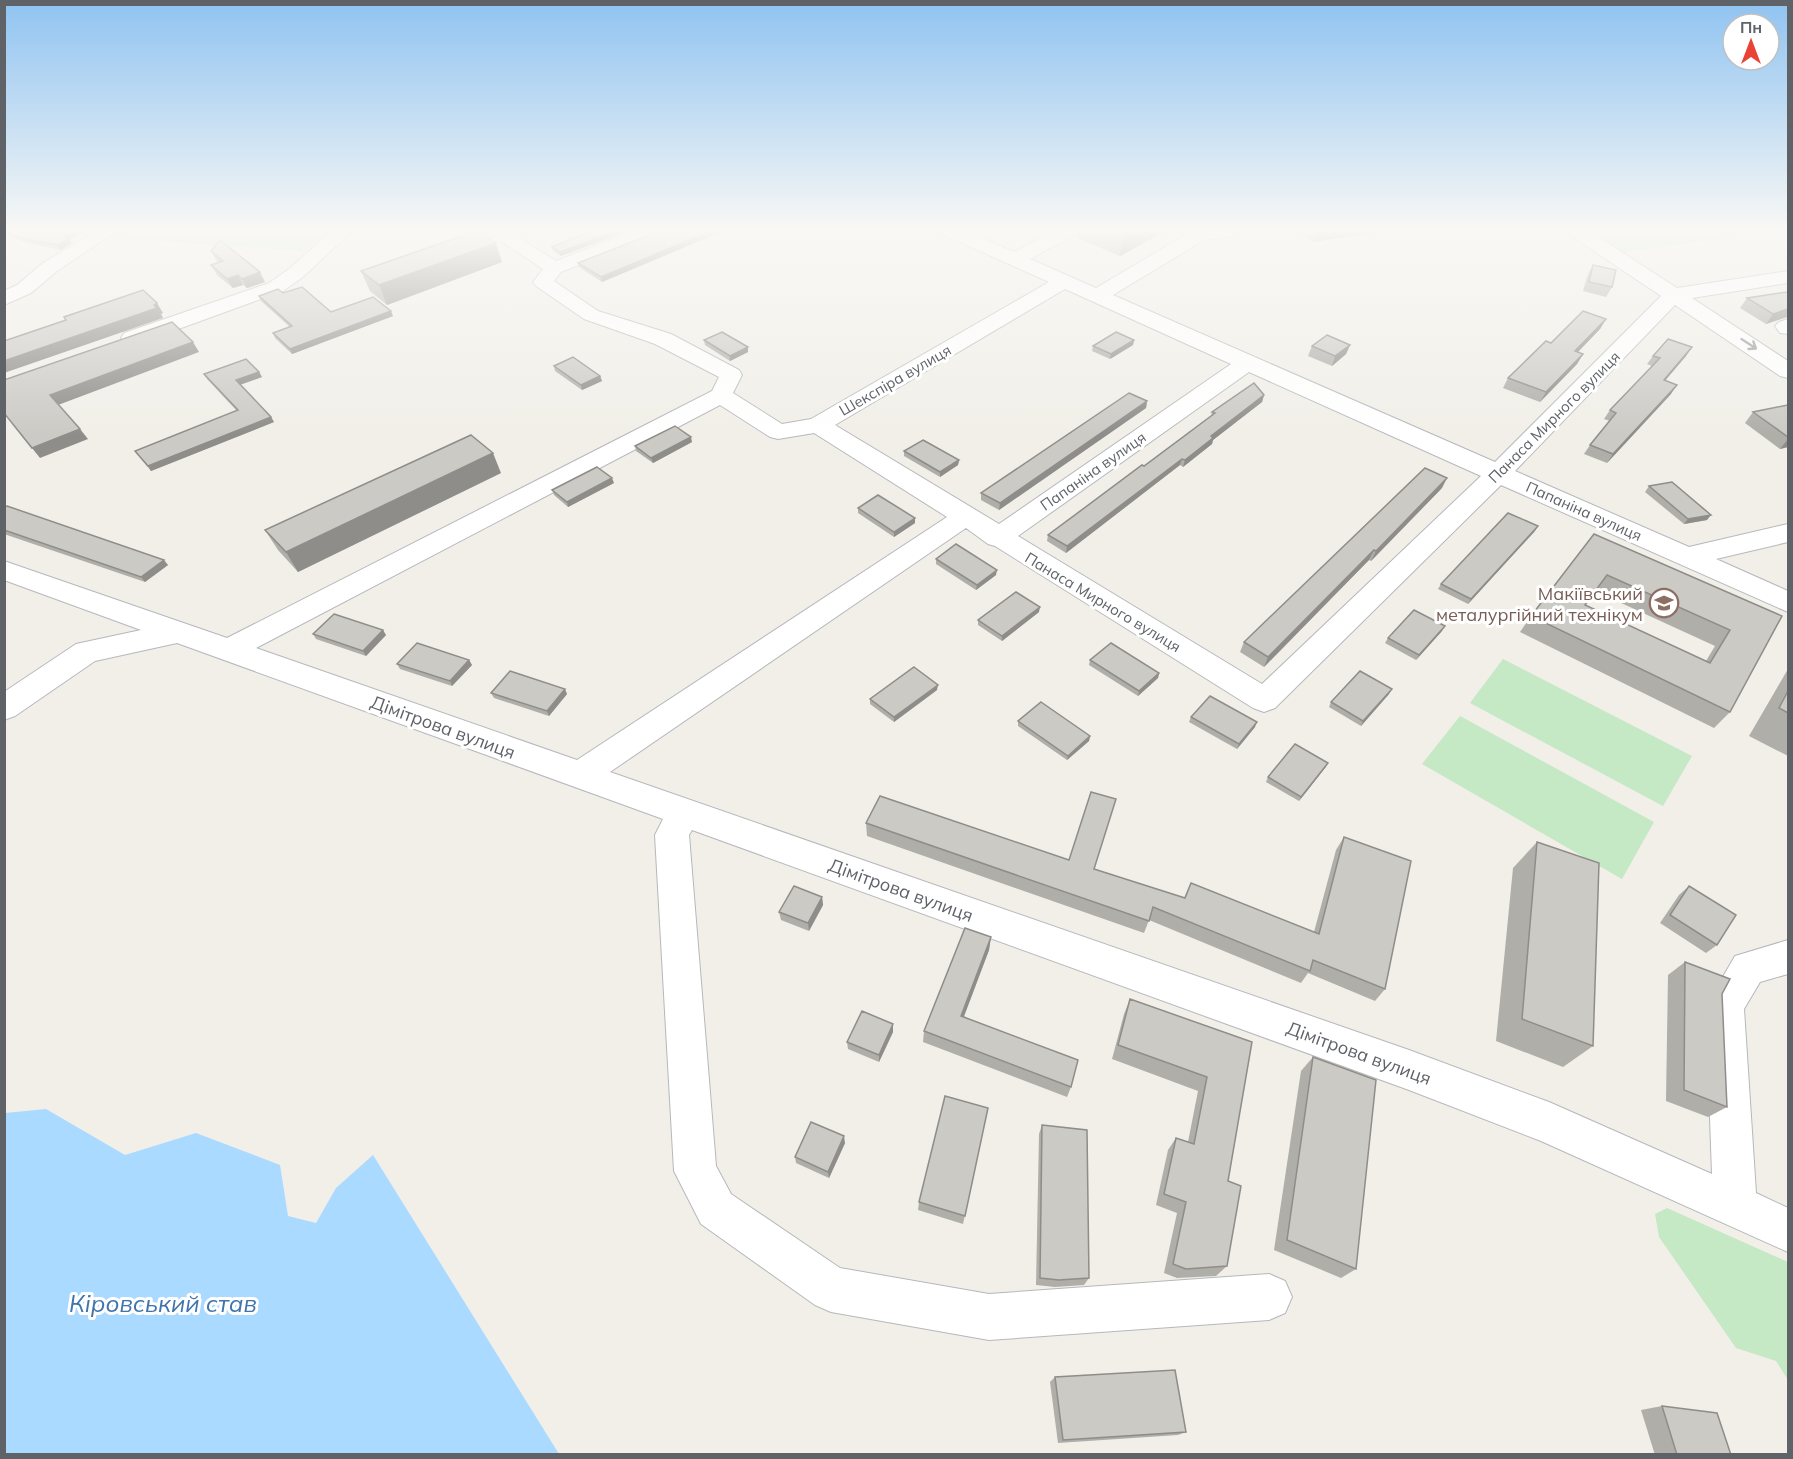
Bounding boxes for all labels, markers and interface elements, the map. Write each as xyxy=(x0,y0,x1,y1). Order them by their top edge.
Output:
north arrow xyxy=(1721,12,1781,72)
text: Пн xyxy=(1740,17,1762,37)
one-way arrow xyxy=(1740,338,1756,350)
street label: Шекспіра вулиця xyxy=(836,340,954,420)
street label: Панаса Мирного вулиця xyxy=(1484,347,1624,487)
street label: Папаніна вулиця xyxy=(1037,427,1149,515)
street label: Папаніна вулиця xyxy=(1523,477,1645,545)
street label: Панаса Мирного вулиця xyxy=(1022,548,1184,656)
place label: Макіївський металургійний технікум xyxy=(1436,582,1643,626)
school or university icon: Макіївський металургійний технікум xyxy=(1648,587,1680,619)
street label: Дімітрова вулиця xyxy=(368,690,518,764)
street label: Дімітрова вулиця xyxy=(826,853,976,927)
street label: Дімітрова вулиця xyxy=(1284,1016,1434,1090)
water label: Кіровський став xyxy=(69,1288,257,1318)

